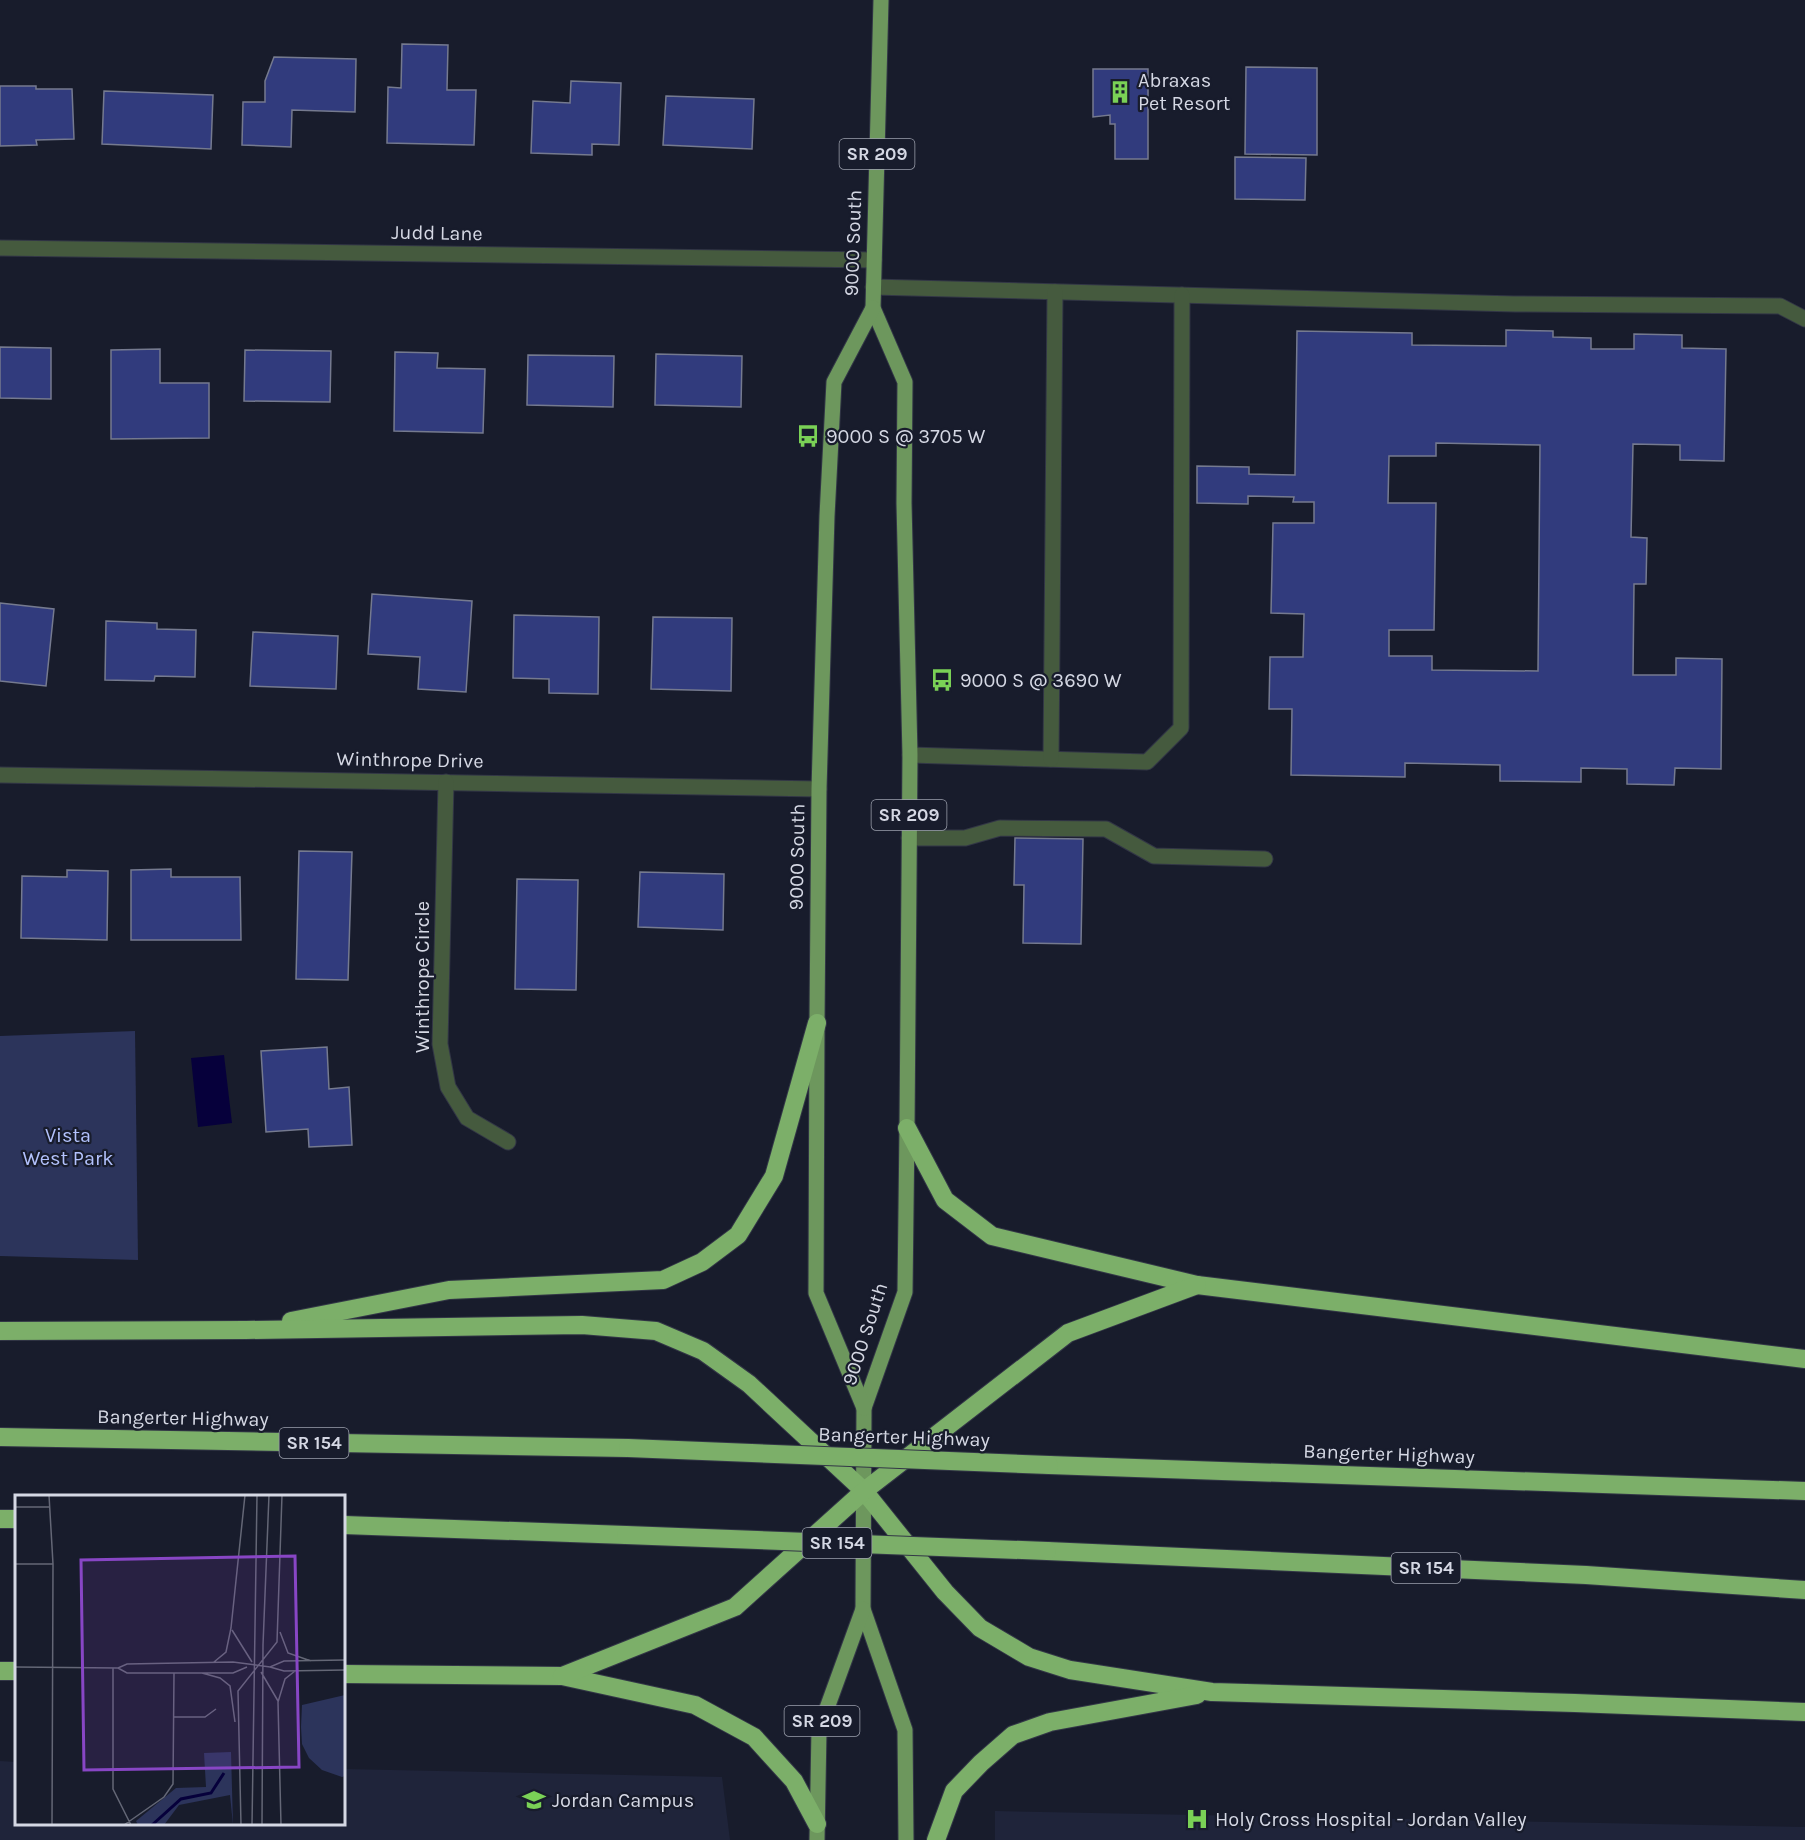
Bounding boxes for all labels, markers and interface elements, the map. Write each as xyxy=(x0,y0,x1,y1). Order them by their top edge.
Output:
place label: Abraxas Pet Resort xyxy=(1138,69,1231,115)
building icon: Abraxas Pet Resort xyxy=(1107,79,1133,105)
road number: SR 209 xyxy=(840,139,914,169)
street label: 9000 South xyxy=(840,189,866,297)
street label: Judd Lane xyxy=(391,221,483,245)
bus stop icon: 9000 S @ 3705 W xyxy=(795,423,821,449)
place label: 9000 S @ 3705 W xyxy=(826,425,985,448)
bus stop icon: 9000 S @ 3690 W xyxy=(929,667,955,693)
place label: 9000 S @ 3690 W xyxy=(960,669,1122,692)
street label: Winthrope Drive xyxy=(336,747,484,773)
road number: SR 209 xyxy=(872,800,946,830)
street label: 9000 South xyxy=(785,803,809,911)
street label: Winthrope Circle xyxy=(411,901,434,1053)
park label: Vista West Park xyxy=(23,1124,113,1170)
street label: 9000 South xyxy=(838,1280,892,1388)
street label: Bangerter Highway xyxy=(97,1405,269,1431)
street label: Bangerter Highway xyxy=(818,1423,990,1451)
road number: SR 154 xyxy=(280,1428,348,1458)
street label: Bangerter Highway xyxy=(1303,1440,1475,1468)
inset map xyxy=(15,1495,345,1825)
road number: SR 154 xyxy=(802,1528,872,1558)
road number: SR 154 xyxy=(1392,1553,1460,1583)
road number: SR 209 xyxy=(784,1706,860,1736)
school or university icon: Jordan Campus xyxy=(521,1787,547,1813)
place label: Jordan Campus xyxy=(552,1789,694,1812)
hospital icon: Holy Cross Hospital - Jordan Valley xyxy=(1184,1806,1210,1832)
place label: Holy Cross Hospital - Jordan Valley xyxy=(1215,1808,1527,1831)

